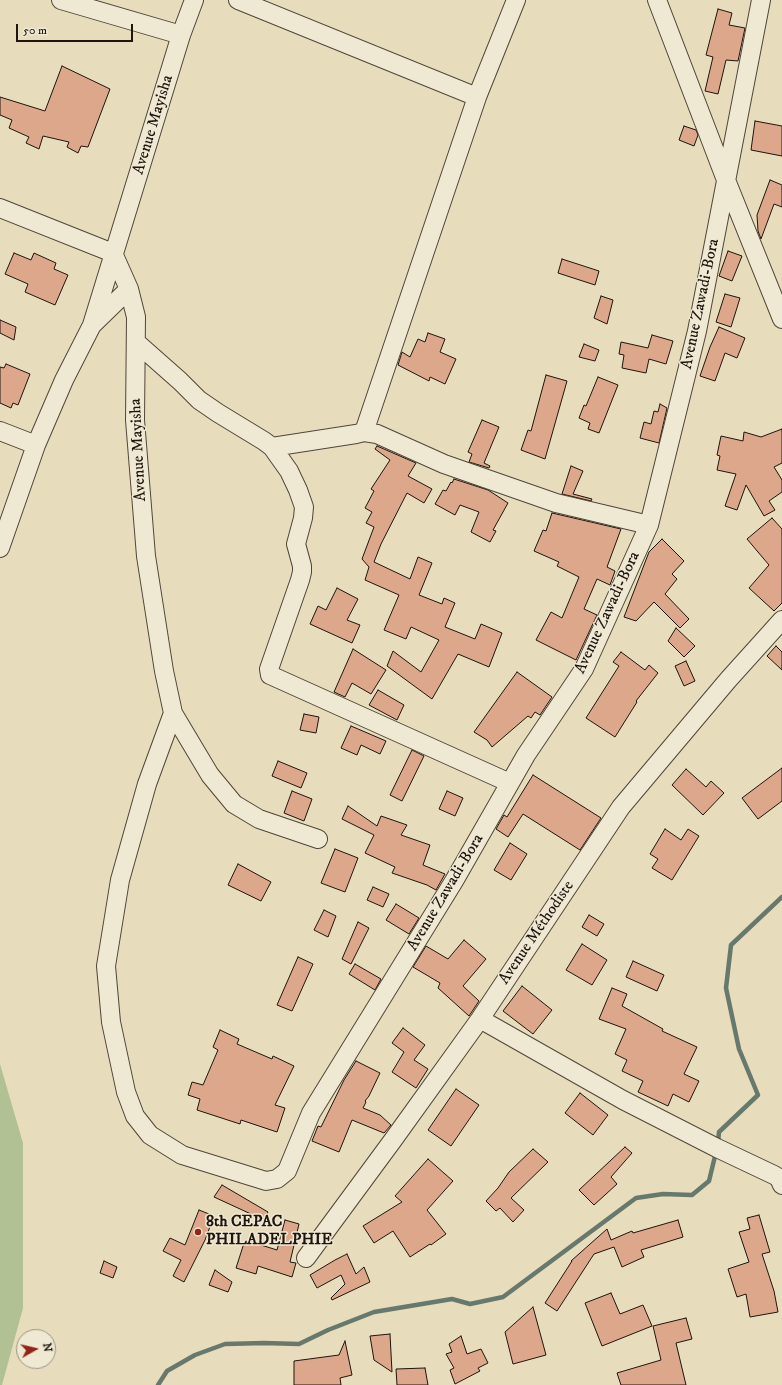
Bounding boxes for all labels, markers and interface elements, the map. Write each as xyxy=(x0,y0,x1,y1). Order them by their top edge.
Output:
scale bar xyxy=(18,16,135,42)
text: 50 m xyxy=(23,23,47,38)
street label: Avenue Mayisha xyxy=(130,73,178,177)
street label: Avenue Zawadi-Bora xyxy=(678,237,724,371)
street label: Avenue Mayisha xyxy=(127,398,151,502)
street label: Avenue Zawadi-Bora xyxy=(571,549,645,677)
street label: Avenue Zawadi-Bora xyxy=(404,831,488,955)
street label: Avenue Méthodiste xyxy=(495,877,579,989)
place label: 8th CEPAC PHILADELPHIE xyxy=(206,1213,333,1251)
marker: 8th CEPAC PHILADELPHIE xyxy=(193,1227,203,1237)
north arrow xyxy=(16,1329,56,1369)
text: N xyxy=(39,1342,54,1353)

